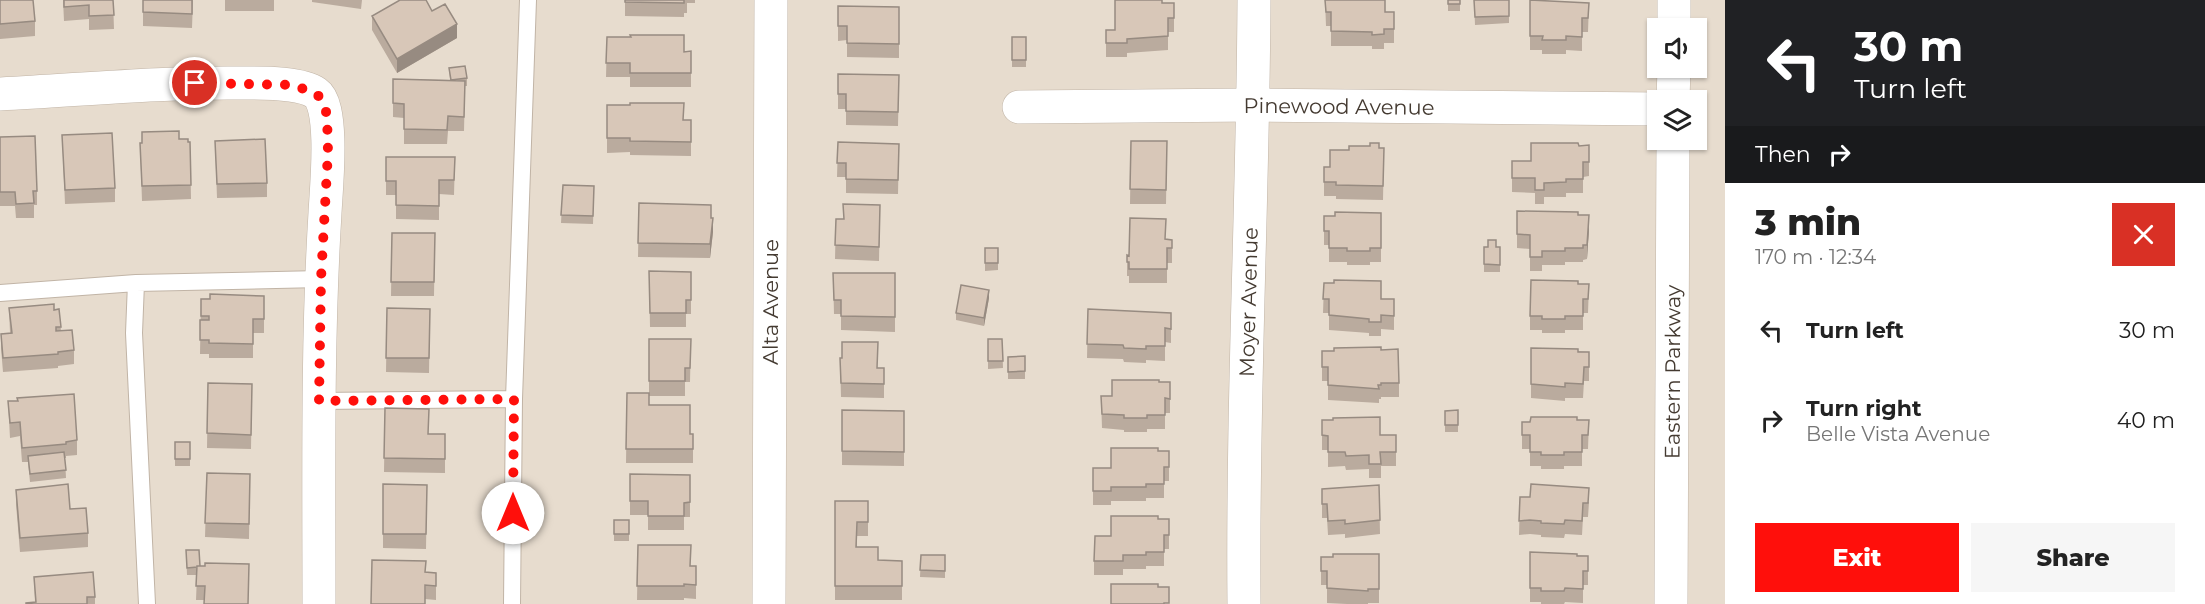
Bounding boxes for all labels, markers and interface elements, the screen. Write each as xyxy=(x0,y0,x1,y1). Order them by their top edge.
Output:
map controls xyxy=(1647,18,1707,150)
button: sound xyxy=(1647,18,1707,78)
text: 30 m xyxy=(1854,20,1963,72)
icon: left xyxy=(1755,24,1833,102)
pin xyxy=(169,57,220,108)
icon: arrive xyxy=(178,66,211,99)
text: Turn left xyxy=(1854,72,1967,105)
button: layers xyxy=(1647,90,1707,150)
street label: Pinewood Avenue xyxy=(1243,92,1435,119)
icon: right xyxy=(1823,138,1856,171)
text: Then xyxy=(1755,141,1811,168)
text: 3 min xyxy=(1755,200,1861,244)
button: close xyxy=(2112,203,2175,266)
street label: Moyer Avenue xyxy=(1234,227,1262,377)
street label: Alta Avenue xyxy=(757,239,783,365)
text: 170 m · 12:34 xyxy=(1755,245,1876,269)
street label: Eastern Parkway xyxy=(1659,284,1685,459)
icon: left xyxy=(1755,314,1788,347)
text: Turn left xyxy=(1806,317,1904,344)
text: 30 m xyxy=(2119,317,2175,344)
text: Turn right xyxy=(1806,395,1921,422)
icon: right xyxy=(1755,404,1788,437)
text: 40 m xyxy=(2117,407,2175,434)
text: Belle Vista Avenue xyxy=(1806,422,1990,446)
position arrow xyxy=(481,481,545,545)
button: Exit xyxy=(1755,523,1959,592)
button: Share xyxy=(1971,523,2175,592)

